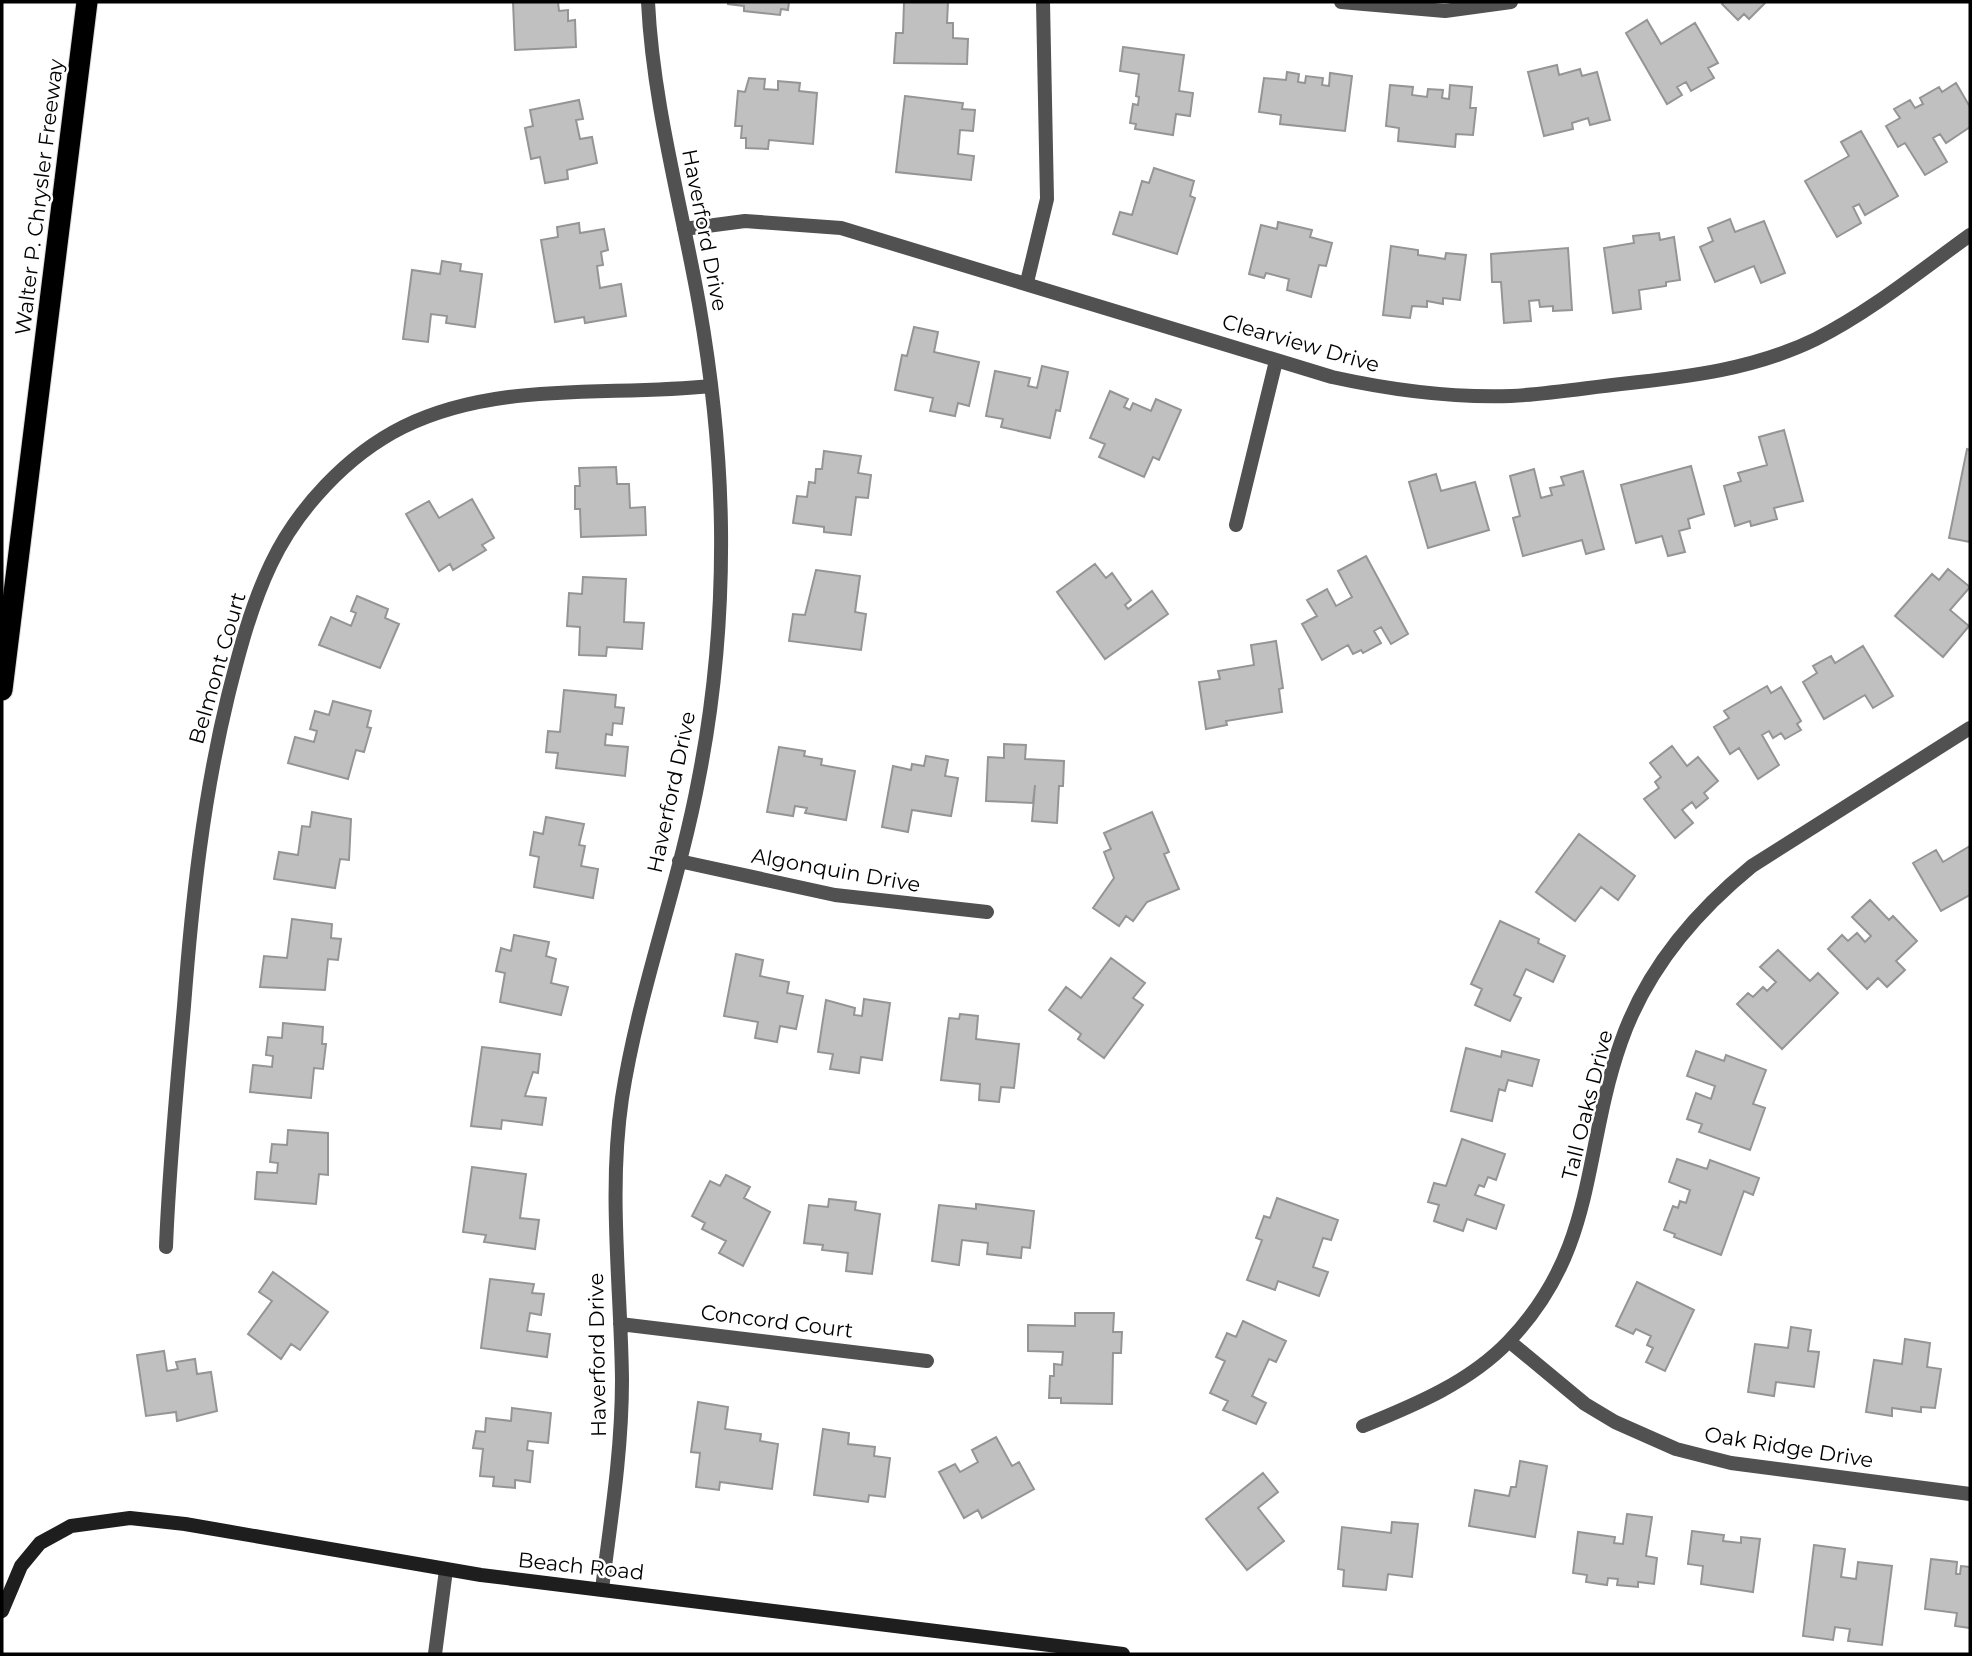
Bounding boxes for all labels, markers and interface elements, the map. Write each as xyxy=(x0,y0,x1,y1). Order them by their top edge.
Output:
street label: Walter P. Chrysler Freeway xyxy=(10,57,68,337)
street label: Haverford Drive xyxy=(677,147,733,313)
street label: Clearview Drive xyxy=(1219,309,1383,377)
street label: Belmont Court xyxy=(183,589,251,747)
street label: Haverford Drive xyxy=(642,709,700,875)
street label: Algonquin Drive xyxy=(750,843,922,897)
street label: Tall Oaks Drive xyxy=(1556,1027,1618,1183)
street label: Haverford Drive xyxy=(583,1273,611,1437)
street label: Concord Court xyxy=(699,1299,855,1343)
street label: Oak Ridge Drive xyxy=(1703,1421,1875,1473)
street label: Beach Road xyxy=(517,1547,645,1585)

